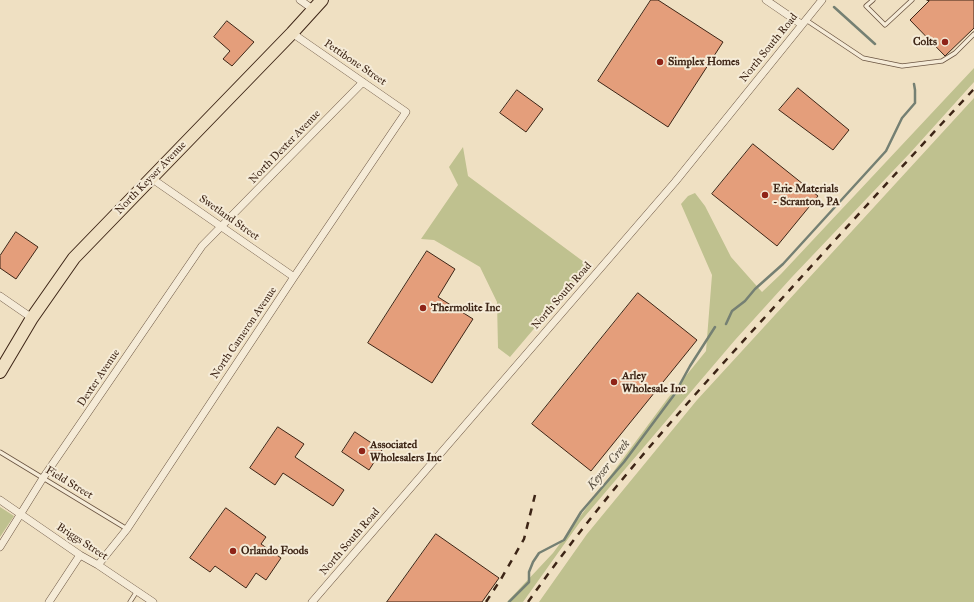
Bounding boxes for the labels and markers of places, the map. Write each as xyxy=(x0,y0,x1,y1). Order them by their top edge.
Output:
place label: Colts xyxy=(913,35,937,49)
marker: Colts xyxy=(940,37,950,47)
place label: Simplex Homes xyxy=(668,55,740,69)
marker: Simplex Homes xyxy=(655,57,665,67)
place label: Erie Materials - Scranton, PA xyxy=(773,182,840,208)
marker: Erie Materials - Scranton, PA xyxy=(760,190,770,200)
place label: Thermolite Inc xyxy=(431,301,500,315)
marker: Thermolite Inc xyxy=(418,303,428,313)
place label: Arley Wholesale Inc xyxy=(622,369,686,395)
marker: Arley Wholesale Inc xyxy=(609,377,619,387)
place label: Associated Wholesalers Inc xyxy=(370,438,442,464)
marker: Associated Wholesalers Inc xyxy=(357,446,367,456)
place label: Orlando Foods xyxy=(241,544,308,558)
marker: Orlando Foods xyxy=(228,546,238,556)

